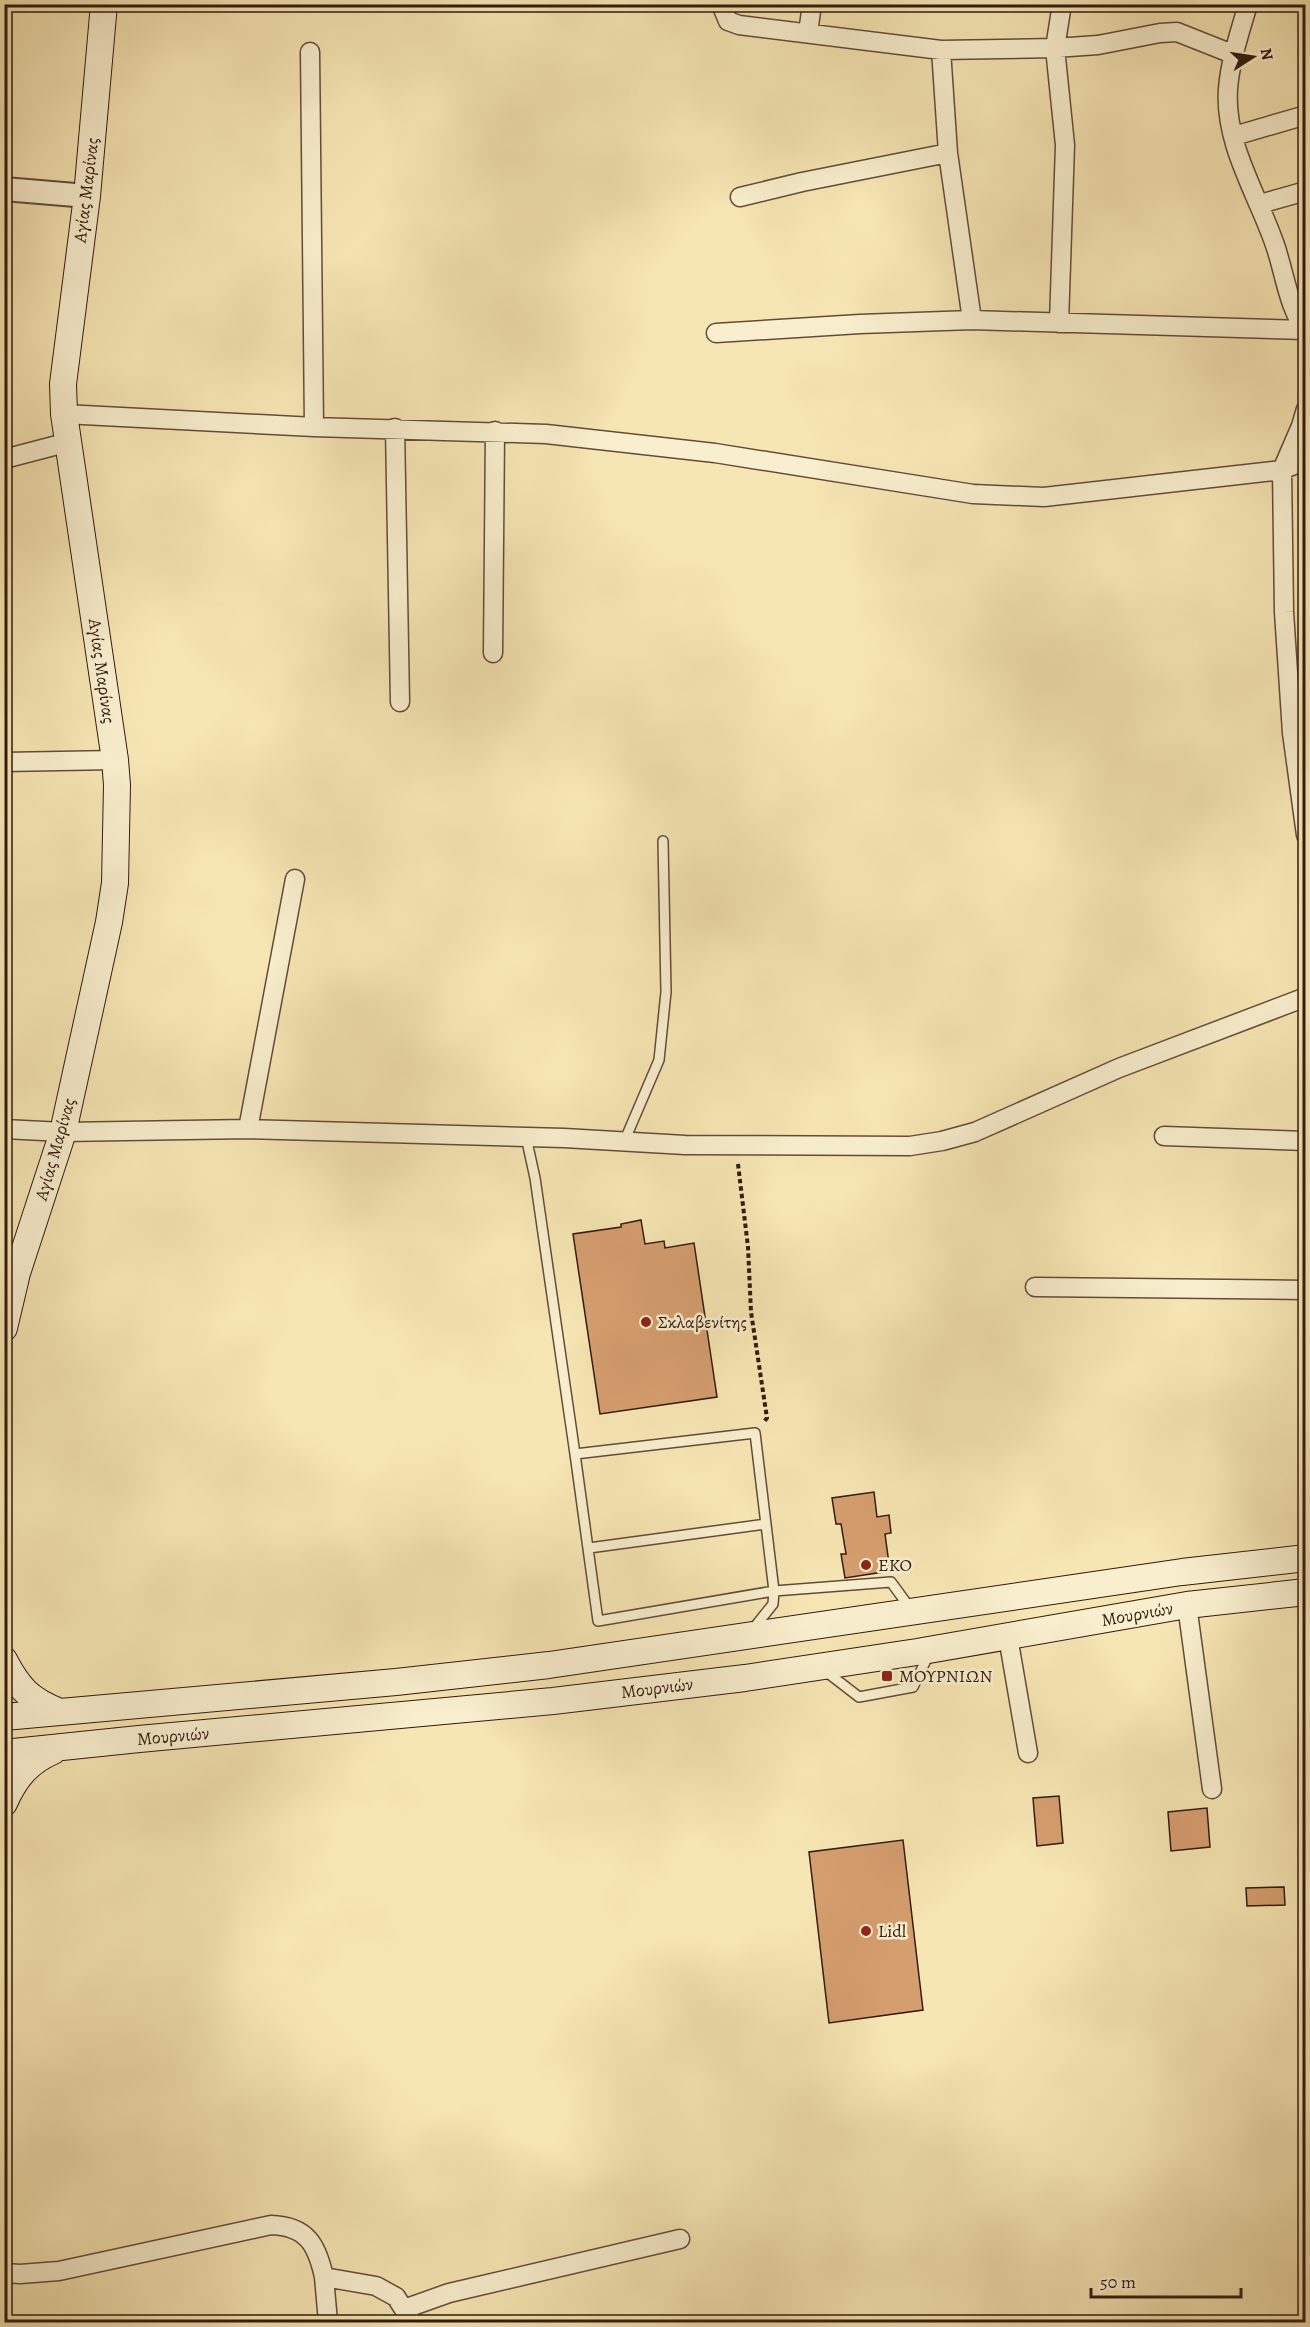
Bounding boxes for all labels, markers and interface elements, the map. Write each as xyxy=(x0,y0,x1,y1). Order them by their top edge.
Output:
north arrow xyxy=(1223,27,1283,87)
text: N xyxy=(1255,46,1279,62)
street label: Αγίας Μαρίνας xyxy=(68,136,104,245)
street label: Αγίας Μαρίνας xyxy=(83,616,121,725)
street label: Αγίας Μαρίνας xyxy=(29,1095,81,1204)
place label: Σκλαβενίτης xyxy=(658,1310,747,1334)
marker: Σκλαβενίτης xyxy=(639,1315,653,1329)
place label: EKO xyxy=(878,1553,912,1577)
marker: EKO xyxy=(859,1558,873,1572)
street label: Μουρνιών xyxy=(1099,1596,1175,1632)
place label: ΜΟΥΡΝΙΩΝ xyxy=(899,1664,993,1688)
marker: ΜΟΥΡΝΙΩΝ xyxy=(880,1669,894,1683)
street label: Μουρνιών xyxy=(620,1672,694,1704)
street label: Μουρνιών xyxy=(136,1721,210,1751)
place label: Lidl xyxy=(878,1919,907,1943)
marker: Lidl xyxy=(859,1924,873,1938)
scale bar xyxy=(1091,2261,1241,2299)
text: 50 m xyxy=(1100,2270,1136,2294)

